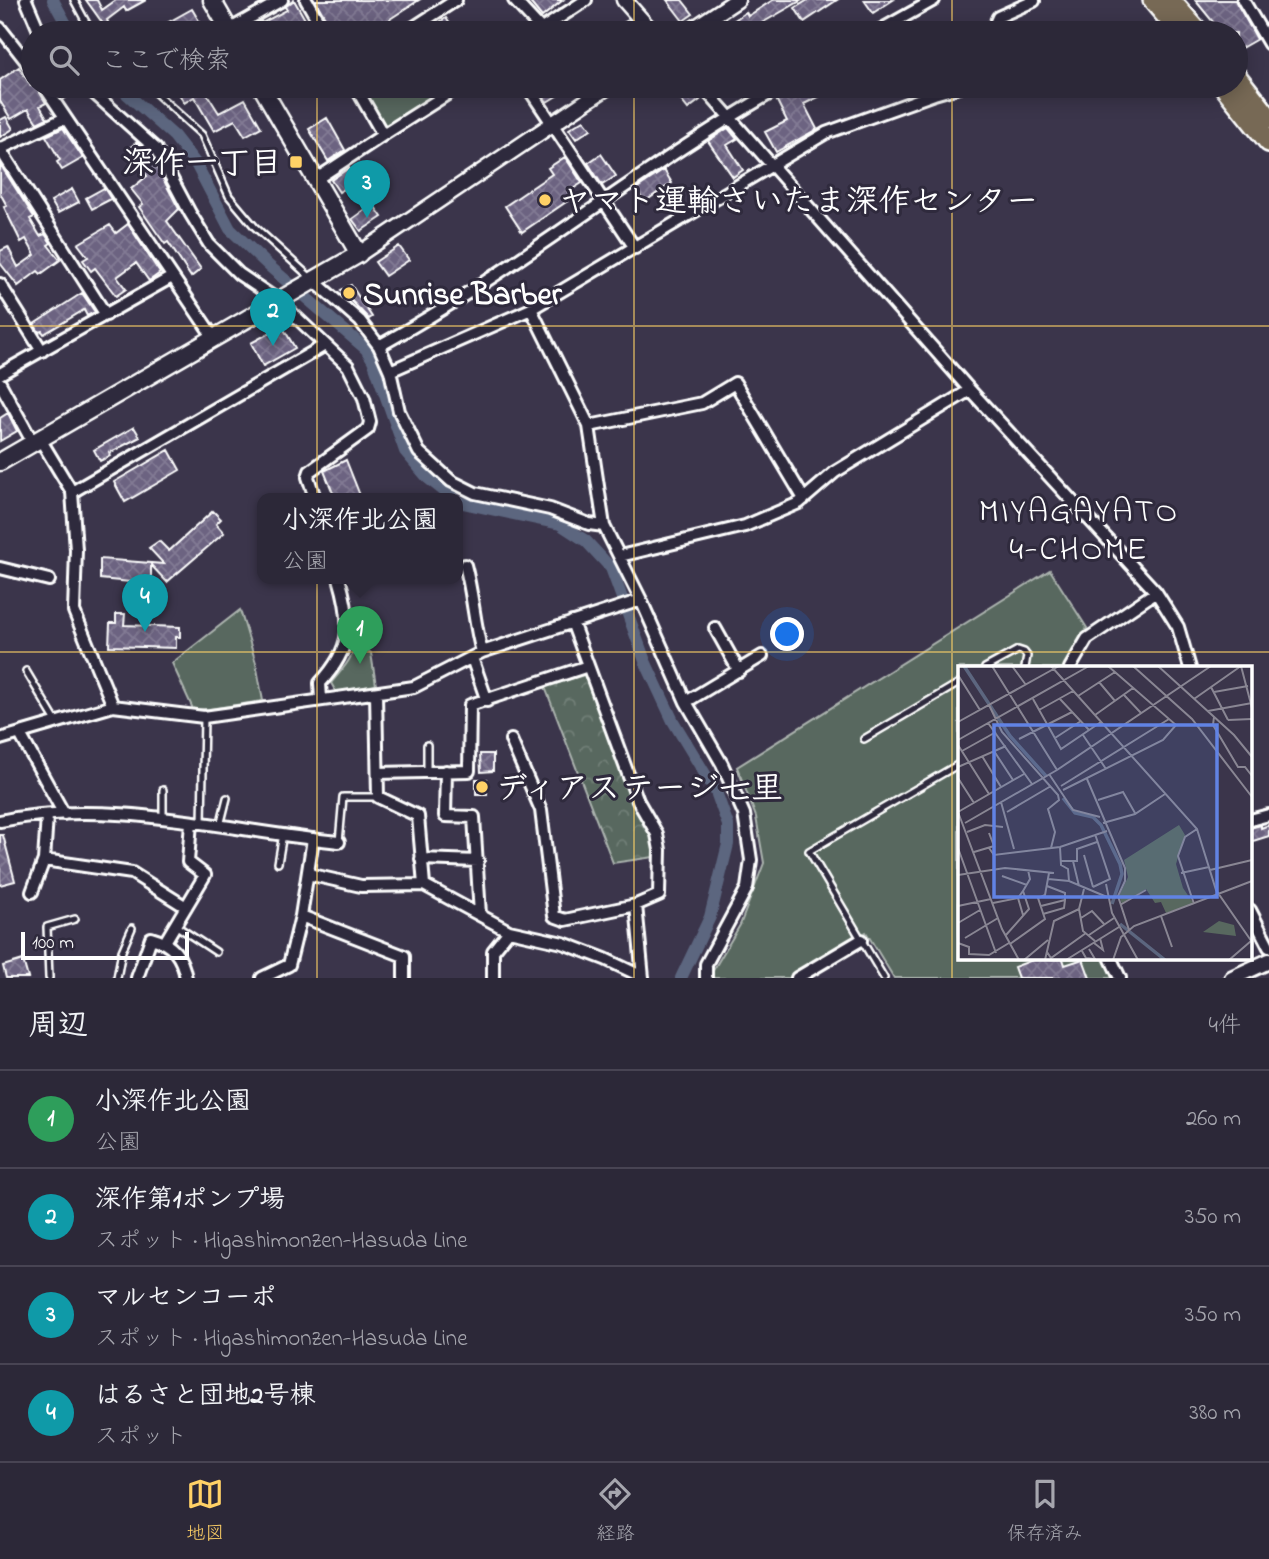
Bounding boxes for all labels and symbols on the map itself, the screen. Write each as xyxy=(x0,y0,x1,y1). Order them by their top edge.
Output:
place label: 深作一丁目 xyxy=(122,142,282,189)
marker: 深作一丁目 xyxy=(288,154,304,170)
pin: 3 xyxy=(344,160,390,218)
place label: ヤマト運輸さいたま深作センター xyxy=(559,180,1038,227)
marker: ヤマト運輸さいたま深作センター xyxy=(537,192,553,208)
place label: Sunrise Barber xyxy=(363,273,563,320)
marker: Sunrise Barber xyxy=(341,285,357,301)
pin: 2 xyxy=(250,288,296,346)
district label: MIYAGAYATO 4-CHOME xyxy=(979,489,1179,575)
pin: 4 xyxy=(122,574,168,632)
pin: 1 xyxy=(337,606,383,664)
your location xyxy=(770,617,804,651)
inset map xyxy=(958,666,1252,960)
place label: ディアステージ七里 xyxy=(496,767,783,814)
marker: ディアステージ七里 xyxy=(474,779,490,795)
scale bar xyxy=(21,929,189,961)

